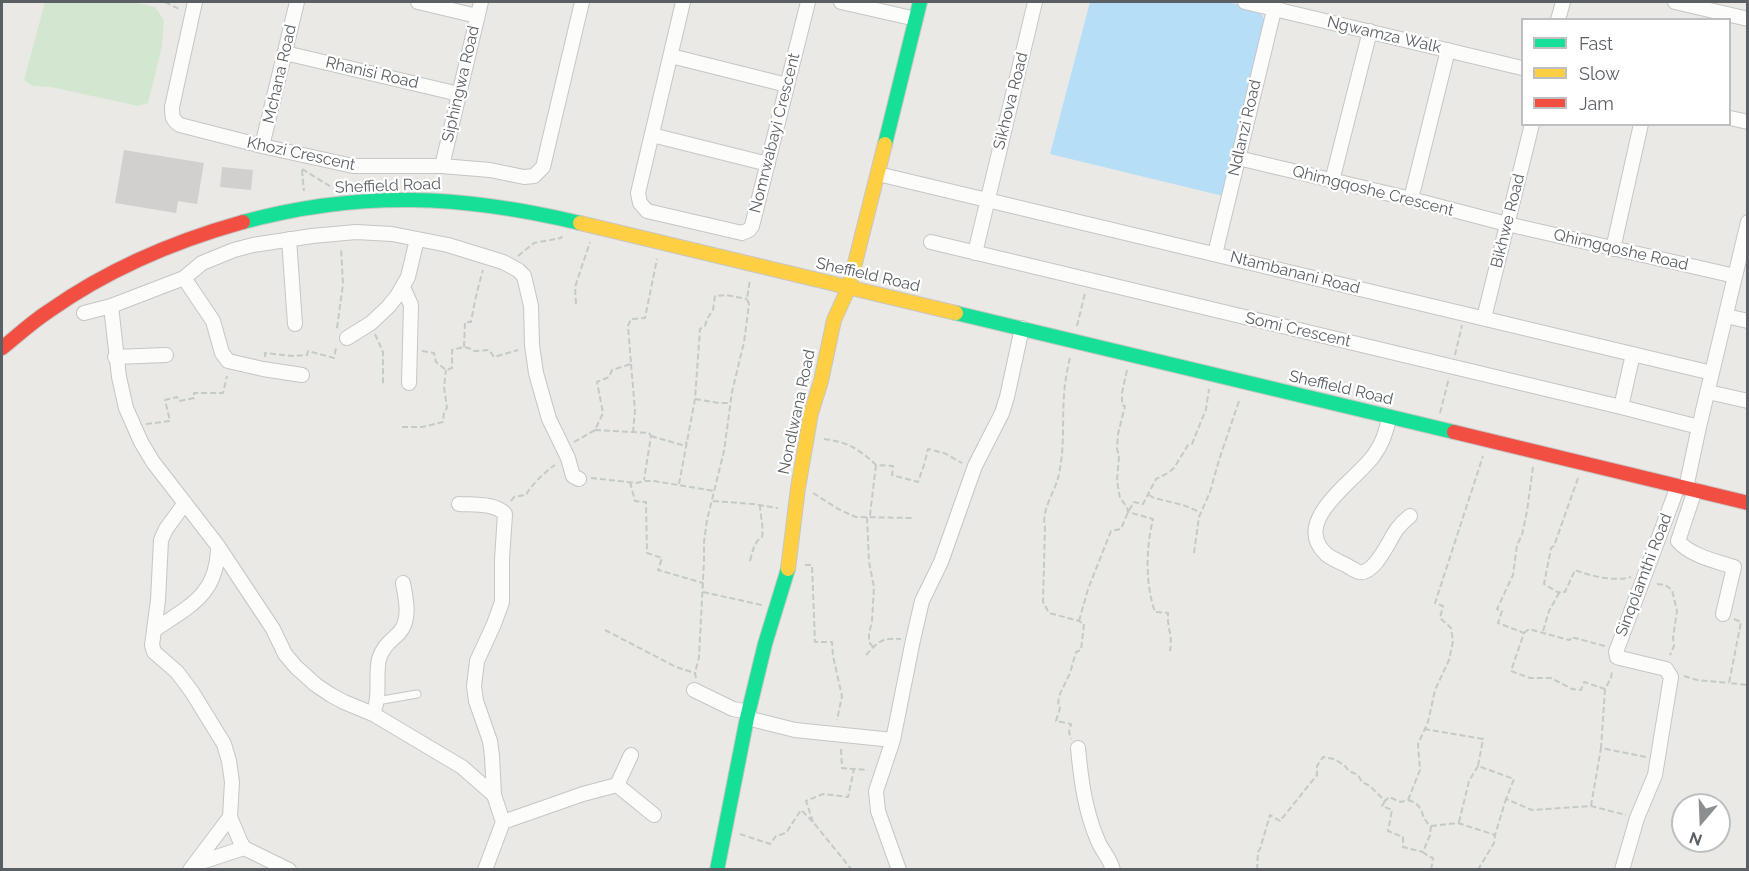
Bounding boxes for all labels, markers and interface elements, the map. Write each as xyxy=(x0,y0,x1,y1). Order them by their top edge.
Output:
street label: Ngwamza Walk xyxy=(1325,13,1443,57)
legend xyxy=(1521,18,1731,126)
street label: Mchana Road xyxy=(259,23,301,125)
street label: Siphingwa Road xyxy=(438,24,484,144)
text: Fast xyxy=(1579,33,1613,54)
street label: Sikhova Road xyxy=(990,50,1032,152)
street label: Nomrwabayi Crescent xyxy=(746,51,804,215)
street label: Rhanisi Road xyxy=(324,53,420,93)
text: Slow xyxy=(1579,63,1620,84)
street label: Ndlanzi Road xyxy=(1225,78,1265,178)
text: Jam xyxy=(1579,93,1614,114)
street label: Khozi Crescent xyxy=(245,133,357,175)
street label: Qhimgqoshe Crescent xyxy=(1290,162,1456,220)
street label: Bikhwe Road xyxy=(1487,172,1529,270)
street label: Sheffield Road xyxy=(335,175,441,197)
street label: Qhimgqoshe Road xyxy=(1552,225,1690,275)
street label: Ntambanani Road xyxy=(1228,248,1362,298)
street label: Sheffield Road xyxy=(814,254,922,296)
street label: Somi Crescent xyxy=(1243,309,1353,351)
street label: Nondlwana Road xyxy=(774,348,820,476)
street label: Sheffield Road xyxy=(1287,367,1395,409)
street label: Sinqolamthi Road xyxy=(1612,511,1676,639)
north arrow xyxy=(1671,793,1731,853)
text: N xyxy=(1687,828,1704,850)

